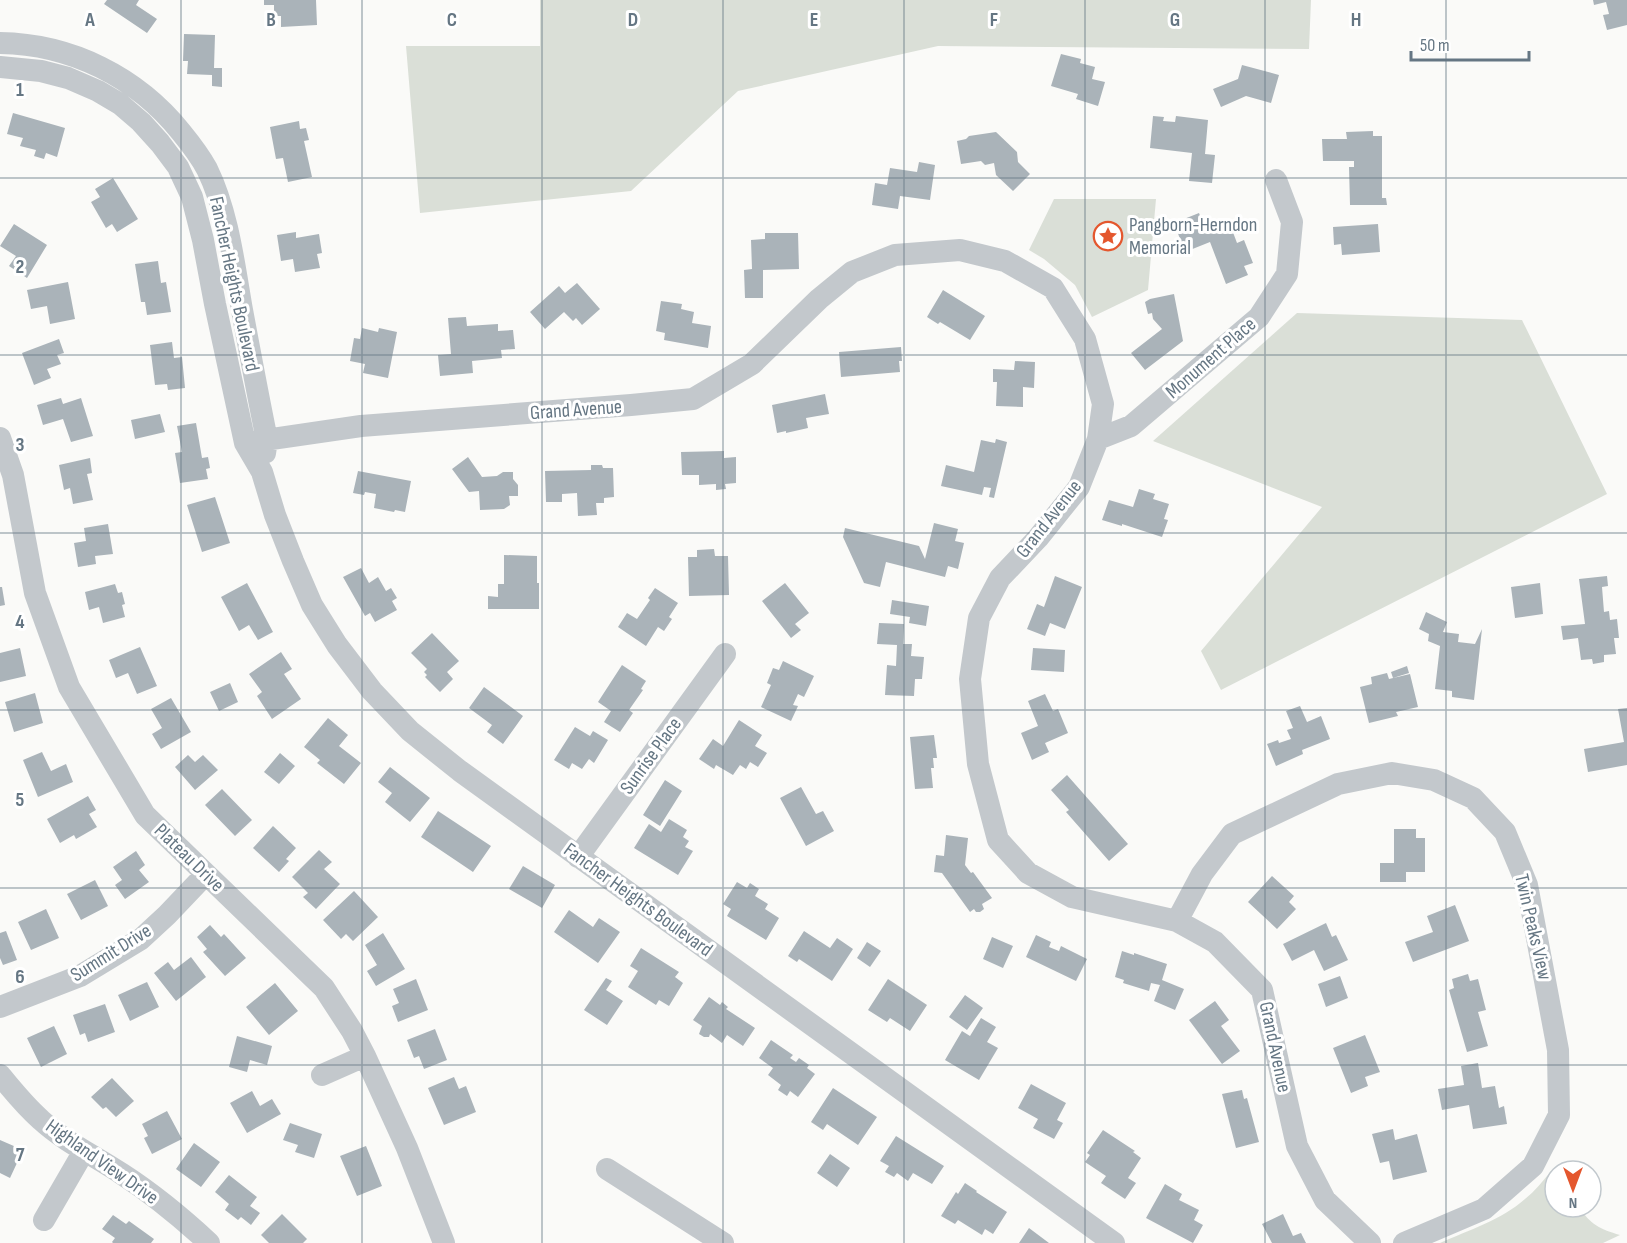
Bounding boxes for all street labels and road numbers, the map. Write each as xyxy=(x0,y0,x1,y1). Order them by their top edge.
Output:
street label: Fancher Heights Boulevard xyxy=(204,194,264,374)
street label: Monument Place xyxy=(1161,312,1261,404)
street label: Grand Avenue xyxy=(529,395,623,425)
street label: Grand Avenue xyxy=(1011,475,1087,563)
street label: Sunrise Place xyxy=(615,713,687,799)
street label: Plateau Drive xyxy=(149,819,229,897)
street label: Fancher Heights Boulevard xyxy=(559,838,717,962)
street label: Twin Peaks View xyxy=(1509,872,1557,982)
street label: Summit Drive xyxy=(66,919,156,987)
street label: Grand Avenue xyxy=(1254,999,1296,1095)
street label: Highland View Drive xyxy=(41,1114,163,1210)

